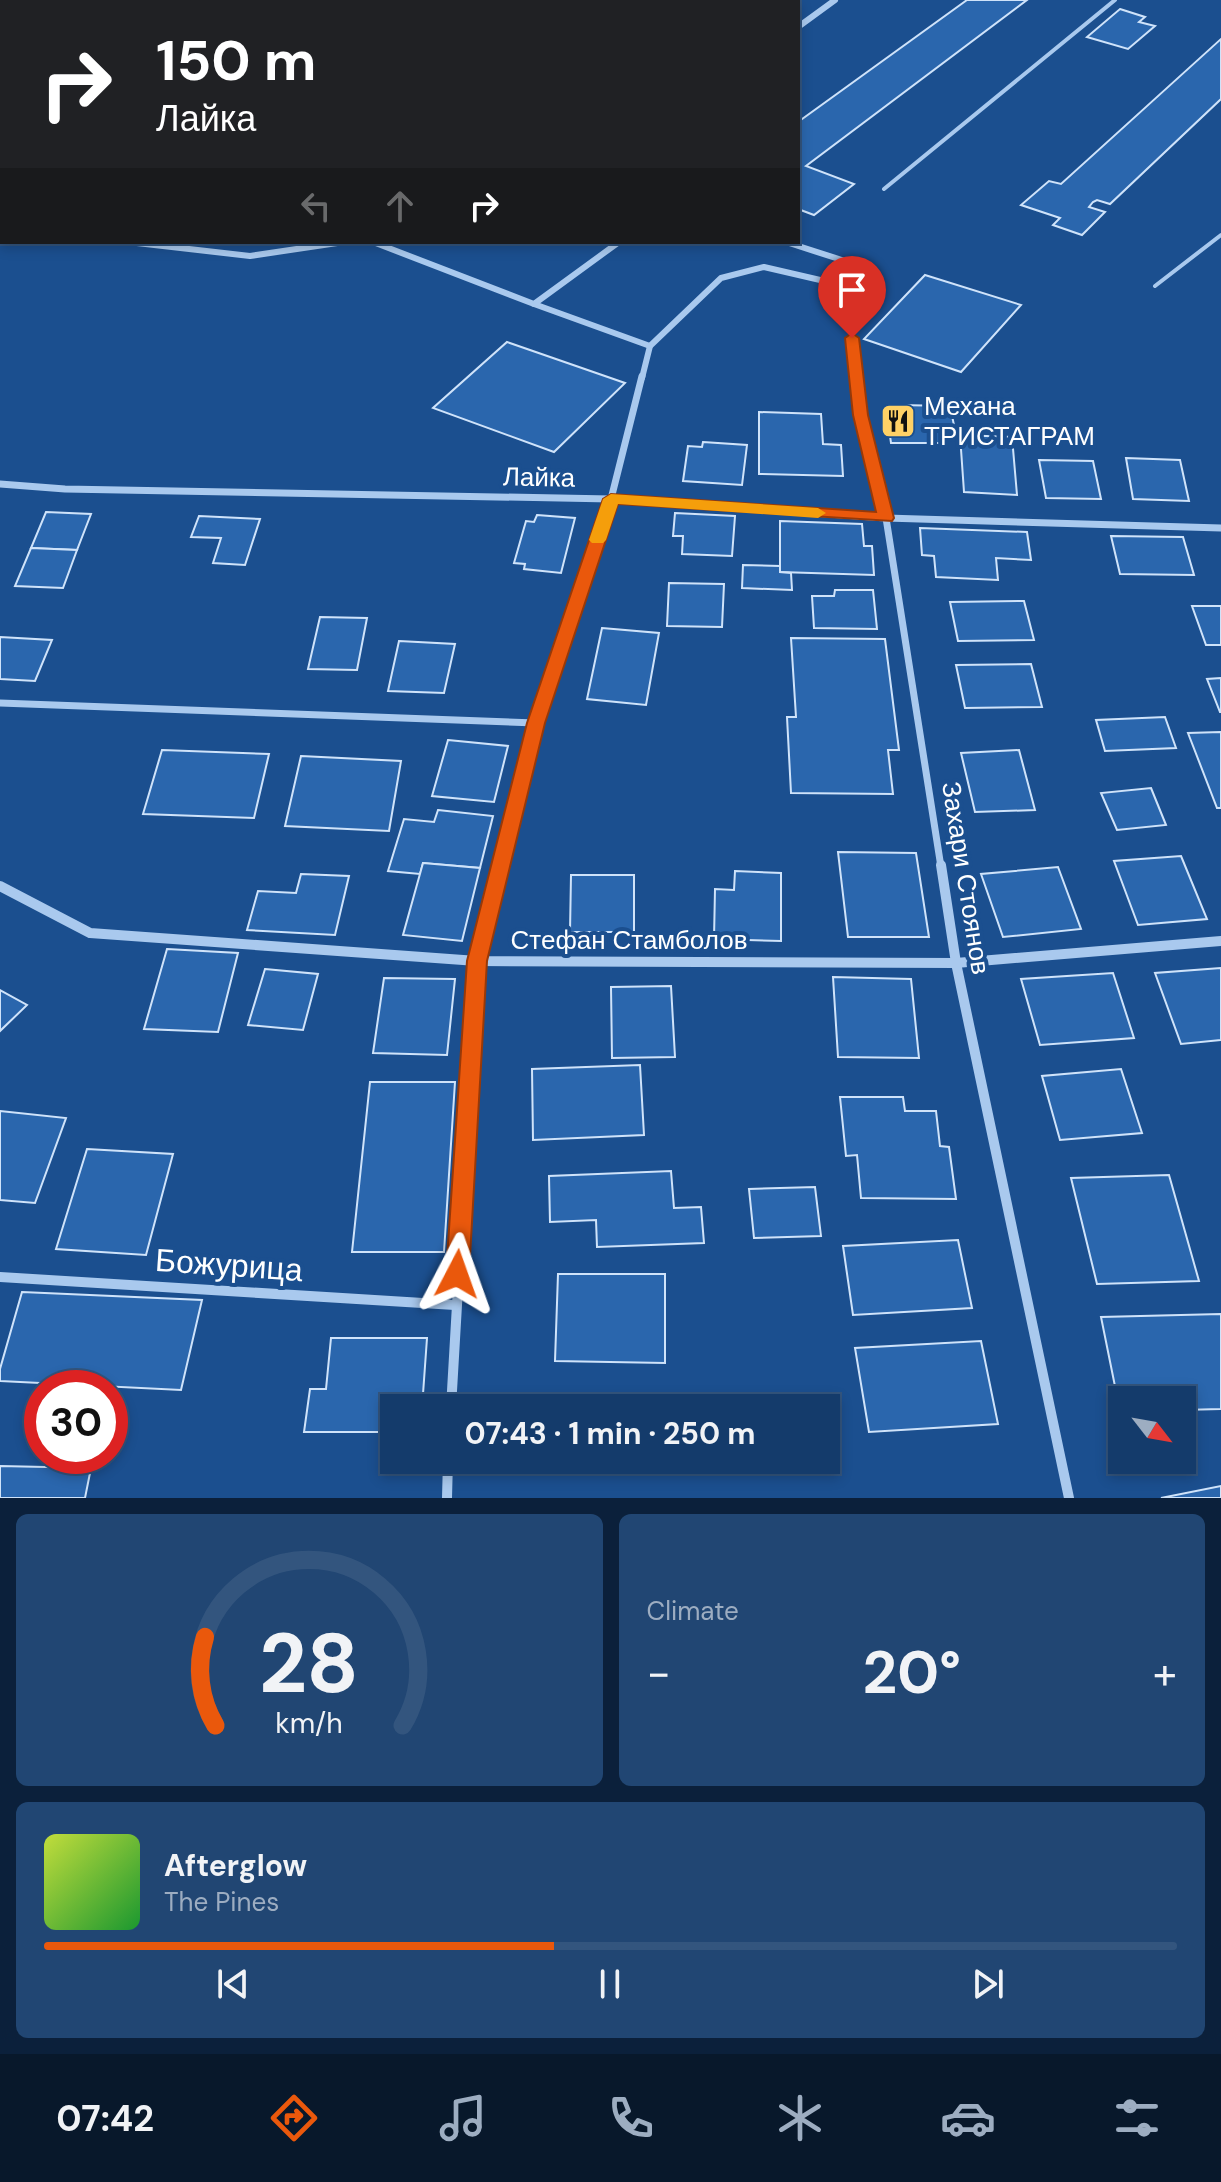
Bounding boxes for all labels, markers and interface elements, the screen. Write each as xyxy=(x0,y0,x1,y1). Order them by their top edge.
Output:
text: 150 m xyxy=(156,24,317,97)
icon: right xyxy=(24,32,128,136)
text: Лайка xyxy=(156,95,256,142)
icon: left xyxy=(294,184,338,228)
icon: ahead xyxy=(378,184,422,228)
icon: right xyxy=(462,184,506,228)
pin xyxy=(818,256,886,338)
icon: arrive xyxy=(830,268,874,312)
place label: Механа ТРИСТАГРАМ xyxy=(924,389,1095,453)
restaurant icon: Механа ТРИСТАГРАМ xyxy=(879,402,917,440)
street label: Лайка xyxy=(502,459,576,495)
street label: Захари Стоянов xyxy=(934,779,998,977)
street label: Стефан Стамболов xyxy=(511,923,747,957)
position arrow xyxy=(415,1232,499,1316)
street label: Божурица xyxy=(154,1239,304,1291)
speed limit sign: 30 xyxy=(24,1370,128,1474)
north arrow xyxy=(1108,1386,1196,1474)
map controls xyxy=(1108,1386,1196,1474)
text: 07:43 · 1 min · 250 m xyxy=(465,1414,755,1453)
text: Climate xyxy=(647,1594,739,1628)
text: 28 xyxy=(259,1609,359,1718)
text: 20° xyxy=(863,1633,961,1712)
text: − xyxy=(647,1644,671,1702)
text: + xyxy=(1153,1644,1177,1702)
text: km/h xyxy=(275,1705,343,1742)
text: Afterglow xyxy=(164,1846,307,1885)
text: The Pines xyxy=(164,1885,279,1919)
icon: previous xyxy=(211,1962,255,2006)
icon: pause xyxy=(588,1962,632,2006)
icon: next xyxy=(966,1962,1010,2006)
icon: directions xyxy=(266,2090,322,2146)
icon: music xyxy=(435,2090,491,2146)
icon: phone xyxy=(603,2090,659,2146)
icon: climate xyxy=(772,2090,828,2146)
icon: car xyxy=(940,2090,996,2146)
icon: filters xyxy=(1109,2090,1165,2146)
text: 07:42 xyxy=(56,2095,154,2142)

